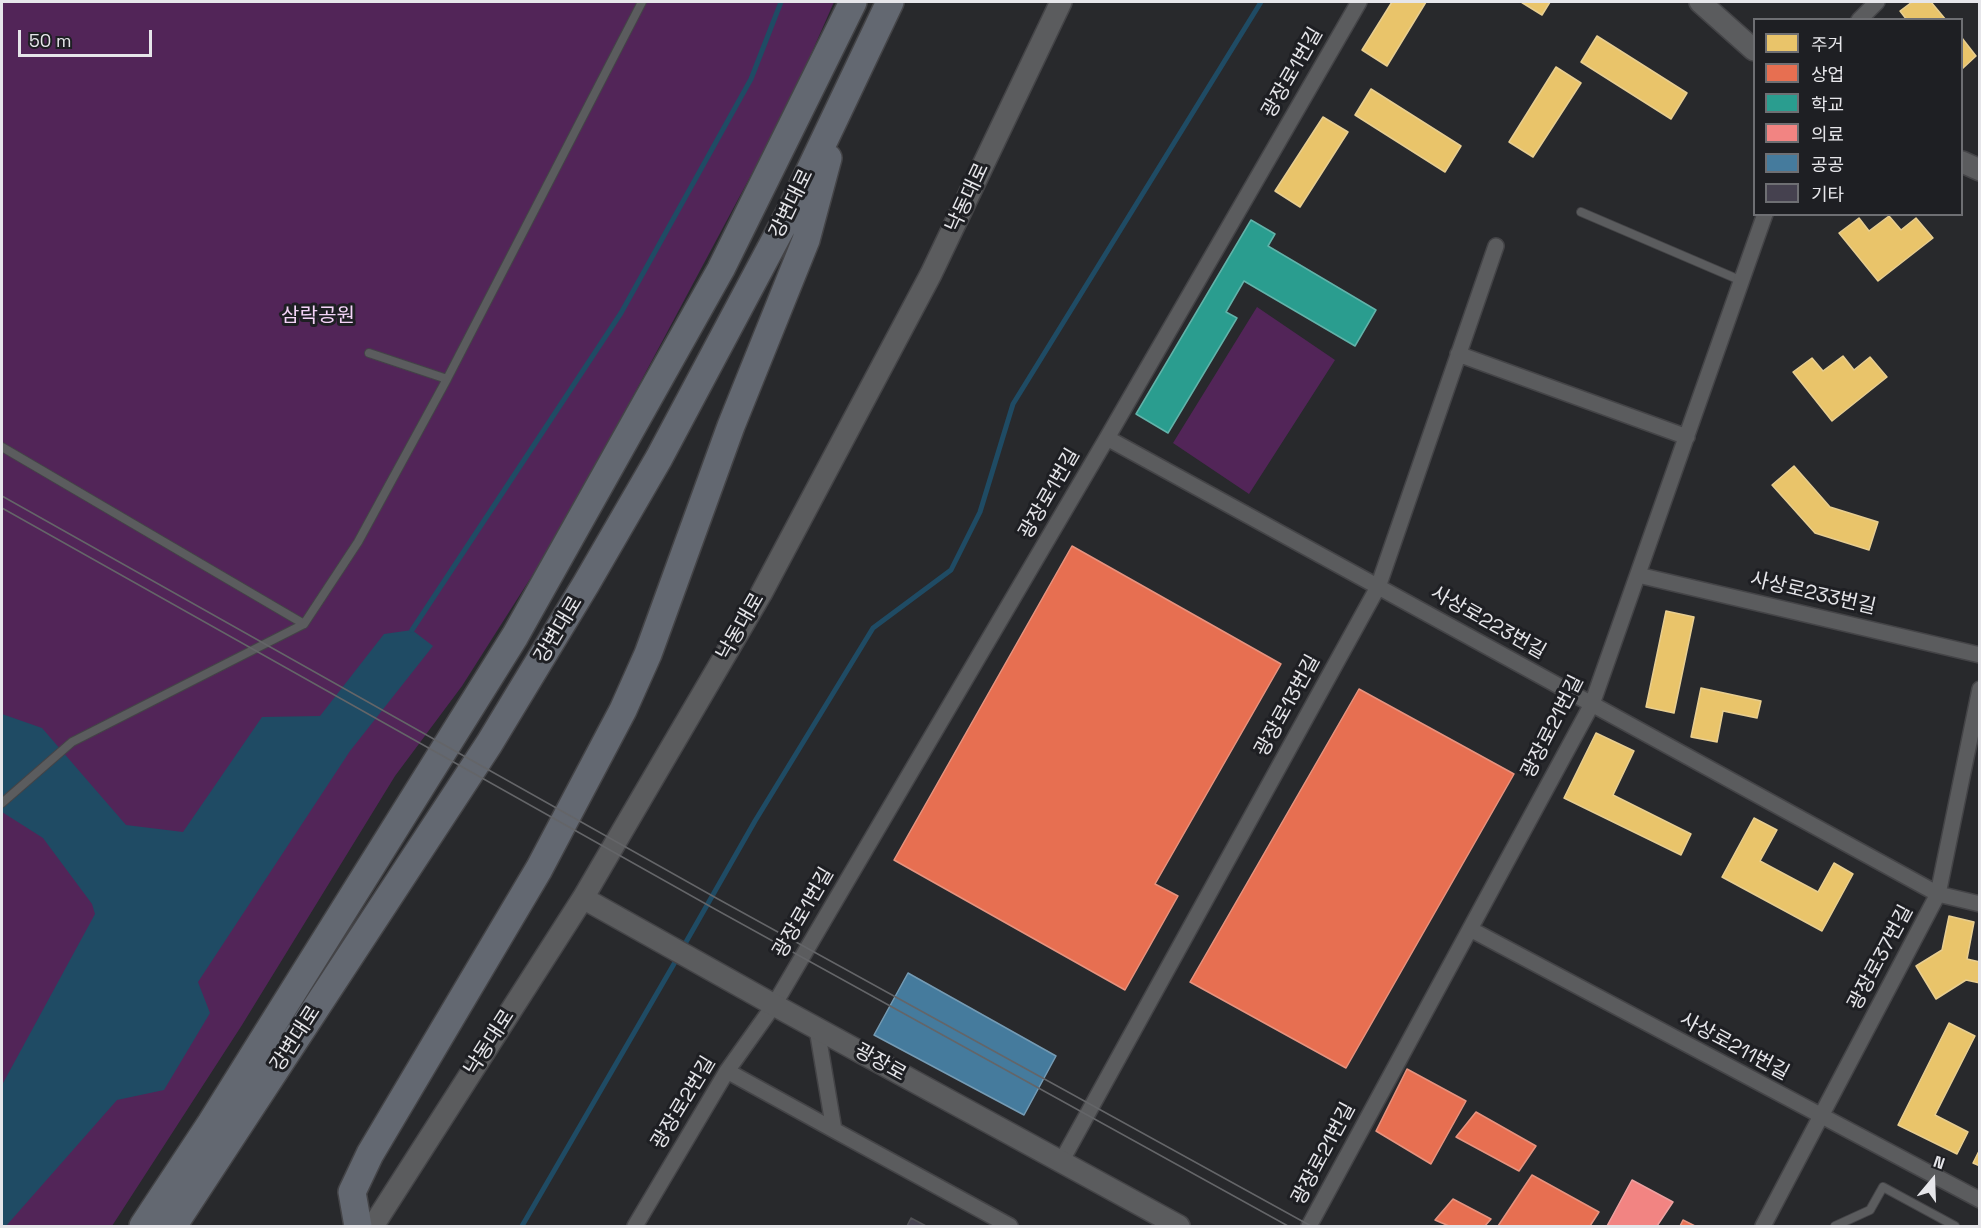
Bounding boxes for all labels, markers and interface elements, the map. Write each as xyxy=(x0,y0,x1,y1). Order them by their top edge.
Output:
scale bar xyxy=(21,18,154,56)
legend xyxy=(1753,18,1963,216)
street label: 광장로1번길 xyxy=(1258,24,1328,122)
text: 50 m xyxy=(29,29,71,52)
text: 주거 xyxy=(1811,33,1844,56)
text: 상업 xyxy=(1811,63,1844,86)
text: 학교 xyxy=(1811,93,1844,116)
text: 의료 xyxy=(1811,123,1844,146)
text: 공공 xyxy=(1811,153,1844,176)
street label: 낙동대로 xyxy=(942,160,994,236)
street label: 강변대로 xyxy=(765,166,819,242)
text: 기타 xyxy=(1811,183,1844,206)
park label: 삼락공원 xyxy=(281,305,355,329)
street label: 광장로1번길 xyxy=(1015,445,1085,543)
street label: 사상로233번길 xyxy=(1748,568,1878,620)
street label: 사상로223번길 xyxy=(1426,581,1550,665)
street label: 낙동대로 xyxy=(712,589,770,665)
street label: 강변대로 xyxy=(530,592,588,668)
street label: 광장로13번길 xyxy=(1250,651,1326,761)
street label: 광장로21번길 xyxy=(1517,671,1589,783)
street label: 광장로1번길 xyxy=(769,864,839,962)
street label: 광장로37번길 xyxy=(1843,901,1919,1015)
street label: 강변대로 xyxy=(266,1002,326,1076)
street label: 낙동대로 xyxy=(460,1006,520,1080)
street label: 사상로211번길 xyxy=(1675,1008,1793,1086)
street label: 광장로 xyxy=(850,1039,910,1087)
street label: 광장로2번길 xyxy=(647,1052,721,1154)
street label: 광장로21번길 xyxy=(1287,1099,1361,1209)
north arrow xyxy=(1903,1150,1963,1210)
text: N xyxy=(1931,1151,1948,1174)

